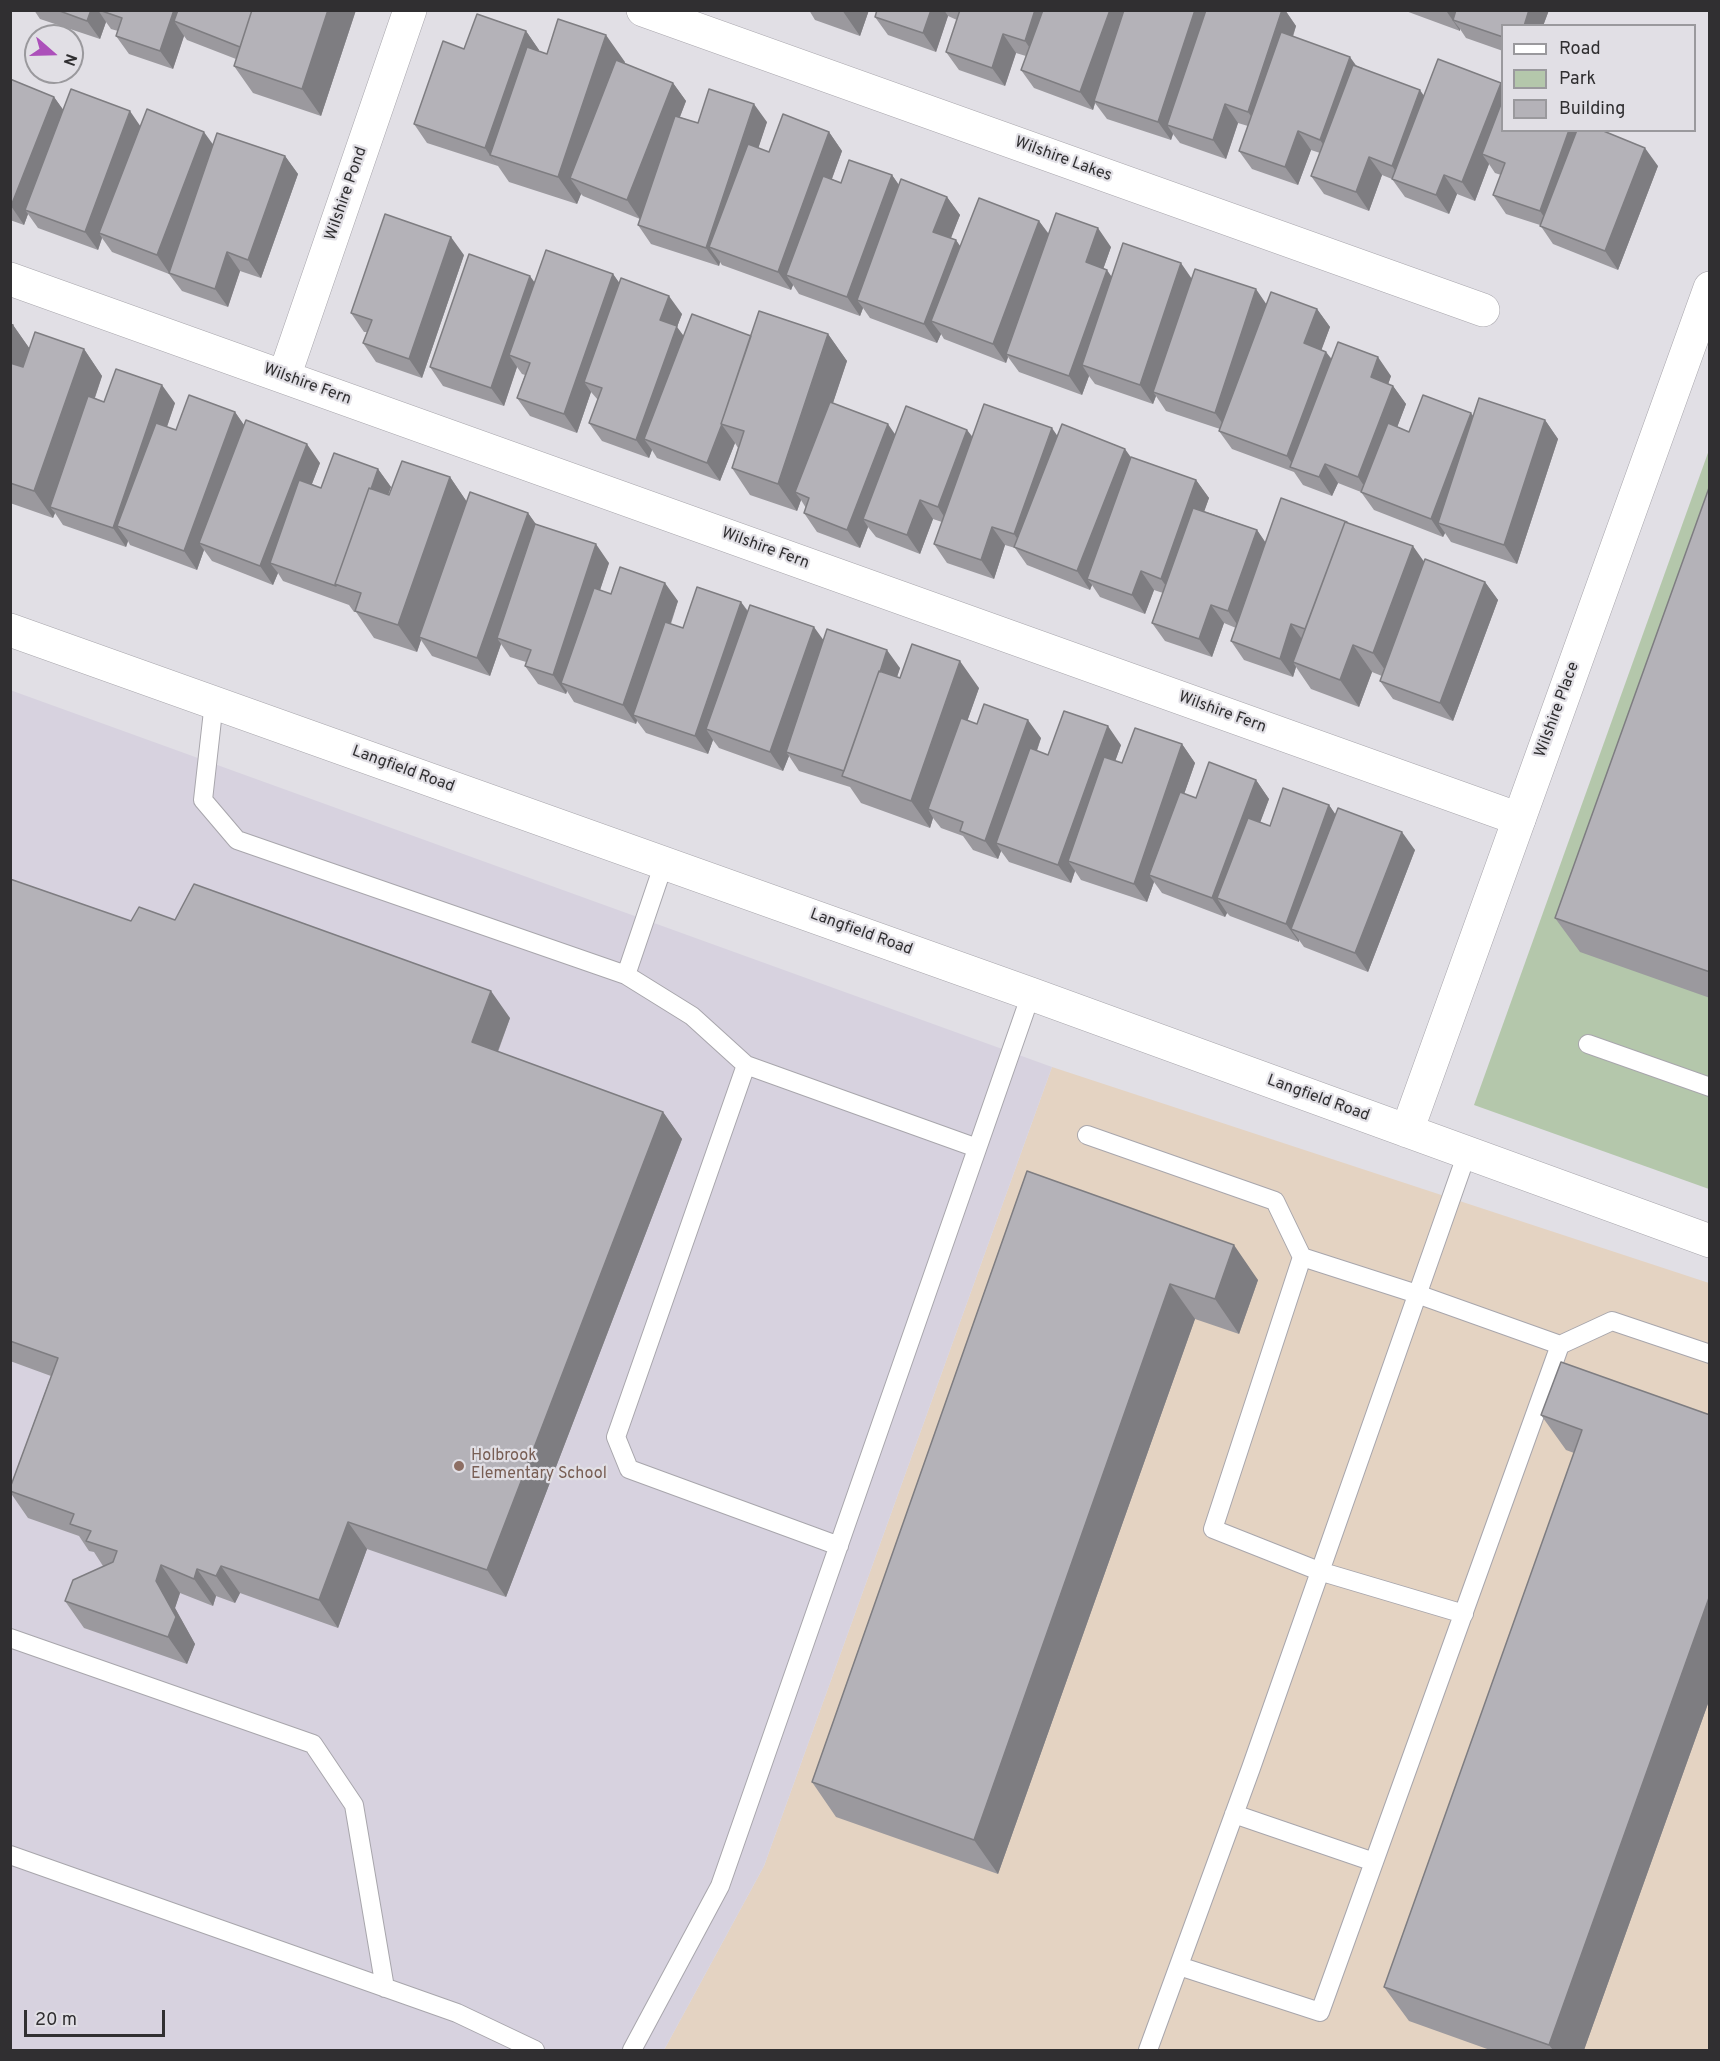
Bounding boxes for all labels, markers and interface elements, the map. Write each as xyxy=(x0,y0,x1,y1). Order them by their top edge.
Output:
north arrow xyxy=(24,24,84,84)
legend xyxy=(1501,24,1696,132)
text: Road xyxy=(1559,38,1601,61)
text: N xyxy=(58,51,80,68)
text: Park xyxy=(1559,68,1596,91)
text: Building xyxy=(1559,98,1625,121)
street label: Wilshire Lakes xyxy=(1012,134,1114,186)
street label: Wilshire Pond xyxy=(322,145,372,243)
street label: Wilshire Fern xyxy=(260,360,354,410)
street label: Wilshire Fern xyxy=(718,524,812,574)
street label: Wilshire Place xyxy=(1532,660,1584,760)
street label: Wilshire Fern xyxy=(1175,688,1269,738)
street label: Langfield Road xyxy=(349,743,457,797)
street label: Langfield Road xyxy=(807,906,915,960)
street label: Langfield Road xyxy=(1264,1072,1372,1126)
place label: Holbrook Elementary School xyxy=(471,1447,607,1485)
marker: Holbrook Elementary School xyxy=(452,1459,466,1473)
scale bar xyxy=(27,1998,168,2036)
text: 20 m xyxy=(35,2009,77,2032)

